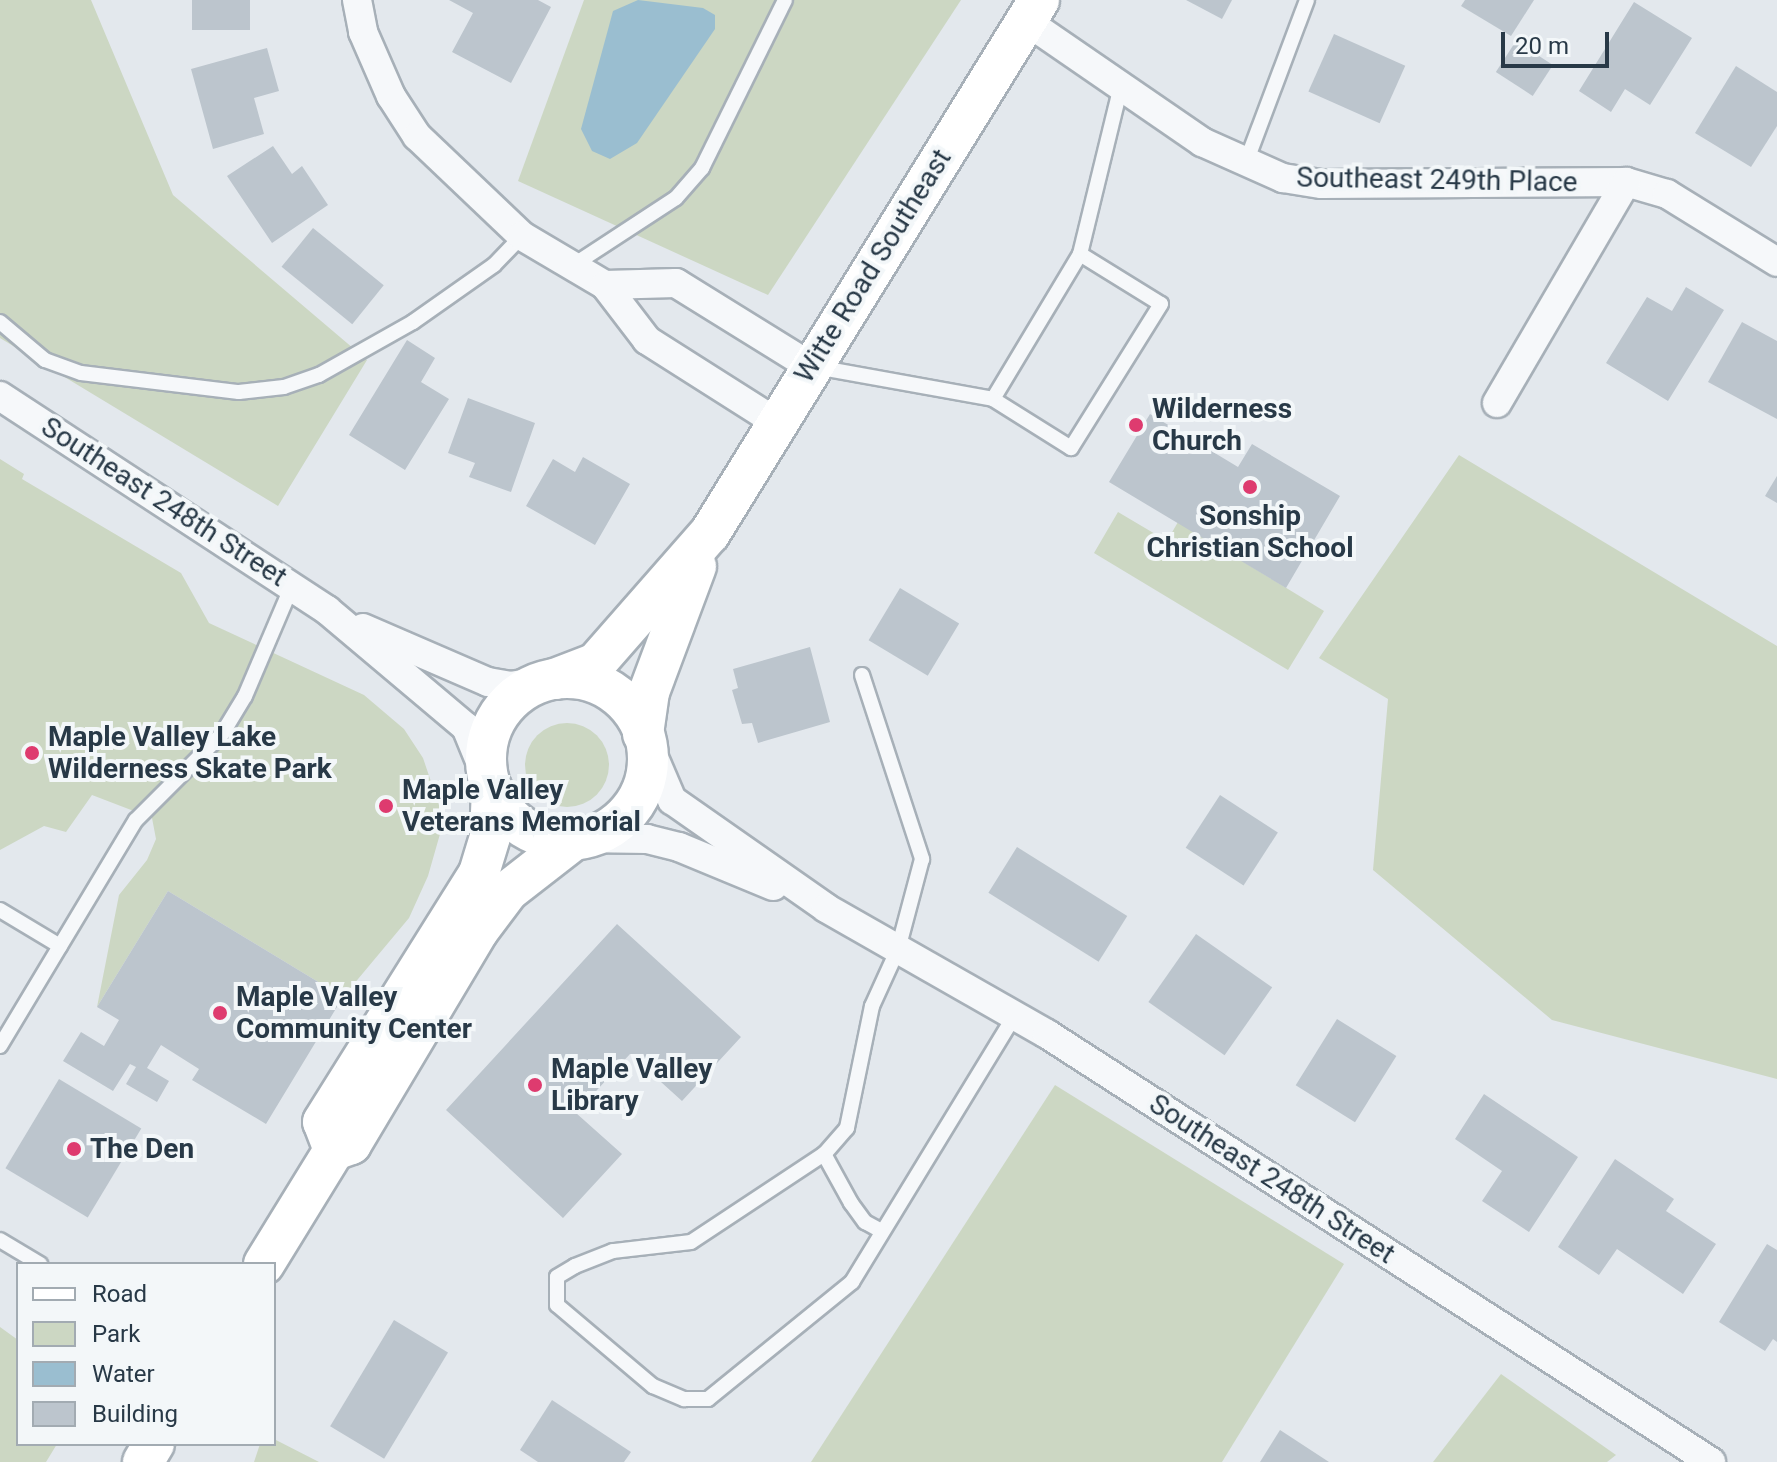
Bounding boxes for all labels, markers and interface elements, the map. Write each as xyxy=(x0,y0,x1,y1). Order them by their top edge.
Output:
scale bar xyxy=(1505,16,1613,66)
text: 20 m xyxy=(1515,32,1569,60)
street label: Witte Road Southeast xyxy=(787,143,959,389)
street label: Southeast 249th Place xyxy=(1296,161,1578,199)
place label: Wilderness Church xyxy=(1152,392,1292,458)
street label: Southeast 248th Street xyxy=(35,410,293,594)
marker: Wilderness Church xyxy=(1127,416,1145,434)
marker: Sonship Christian School xyxy=(1241,478,1259,496)
place label: Sonship Christian School xyxy=(1146,499,1354,565)
place label: Maple Valley Lake Wilderness Skate Park xyxy=(48,720,332,786)
marker: Maple Valley Lake Wilderness Skate Park xyxy=(23,744,41,762)
place label: Maple Valley Veterans Memorial xyxy=(402,773,641,839)
marker: Maple Valley Veterans Memorial xyxy=(377,797,395,815)
place label: Maple Valley Community Center xyxy=(236,980,472,1046)
marker: Maple Valley Community Center xyxy=(211,1004,229,1022)
place label: Maple Valley Library xyxy=(551,1052,712,1118)
marker: Maple Valley Library xyxy=(526,1076,544,1094)
street label: Southeast 248th Street xyxy=(1143,1087,1401,1271)
place label: The Den xyxy=(90,1132,194,1166)
marker: The Den xyxy=(65,1140,83,1158)
legend xyxy=(16,1262,276,1446)
text: Road xyxy=(92,1280,147,1308)
text: Park xyxy=(92,1320,140,1348)
text: Water xyxy=(92,1360,155,1388)
text: Building xyxy=(92,1400,178,1428)

